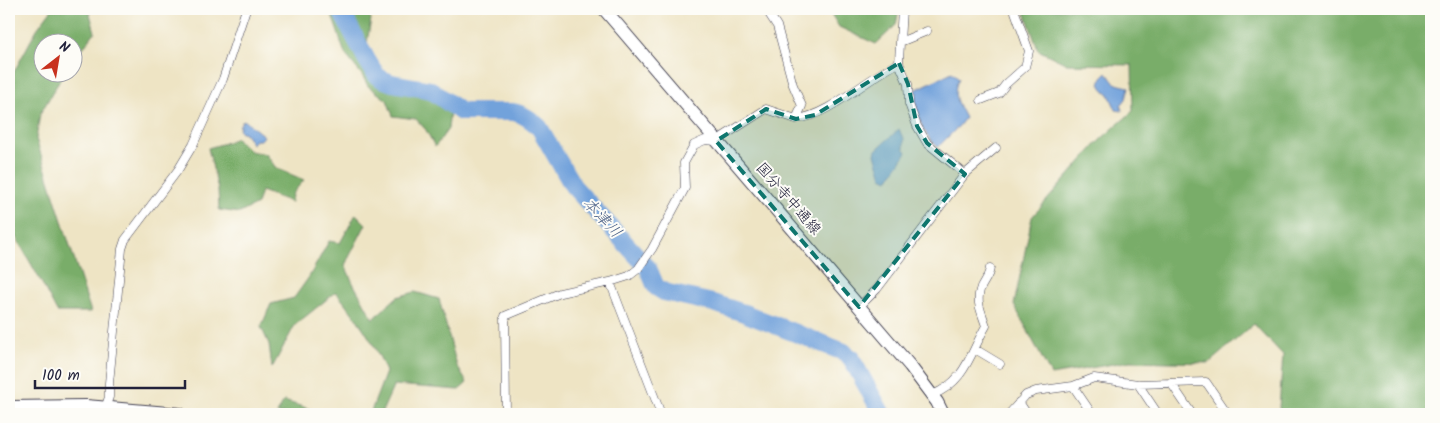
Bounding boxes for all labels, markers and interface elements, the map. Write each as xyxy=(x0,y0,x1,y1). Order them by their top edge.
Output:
north arrow xyxy=(32,32,82,82)
text: N xyxy=(55,36,74,60)
street label: 国分寺中通線 xyxy=(749,157,827,241)
water label: 本津川 xyxy=(576,192,628,244)
scale bar xyxy=(35,358,185,390)
text: 100 m xyxy=(42,364,80,388)

